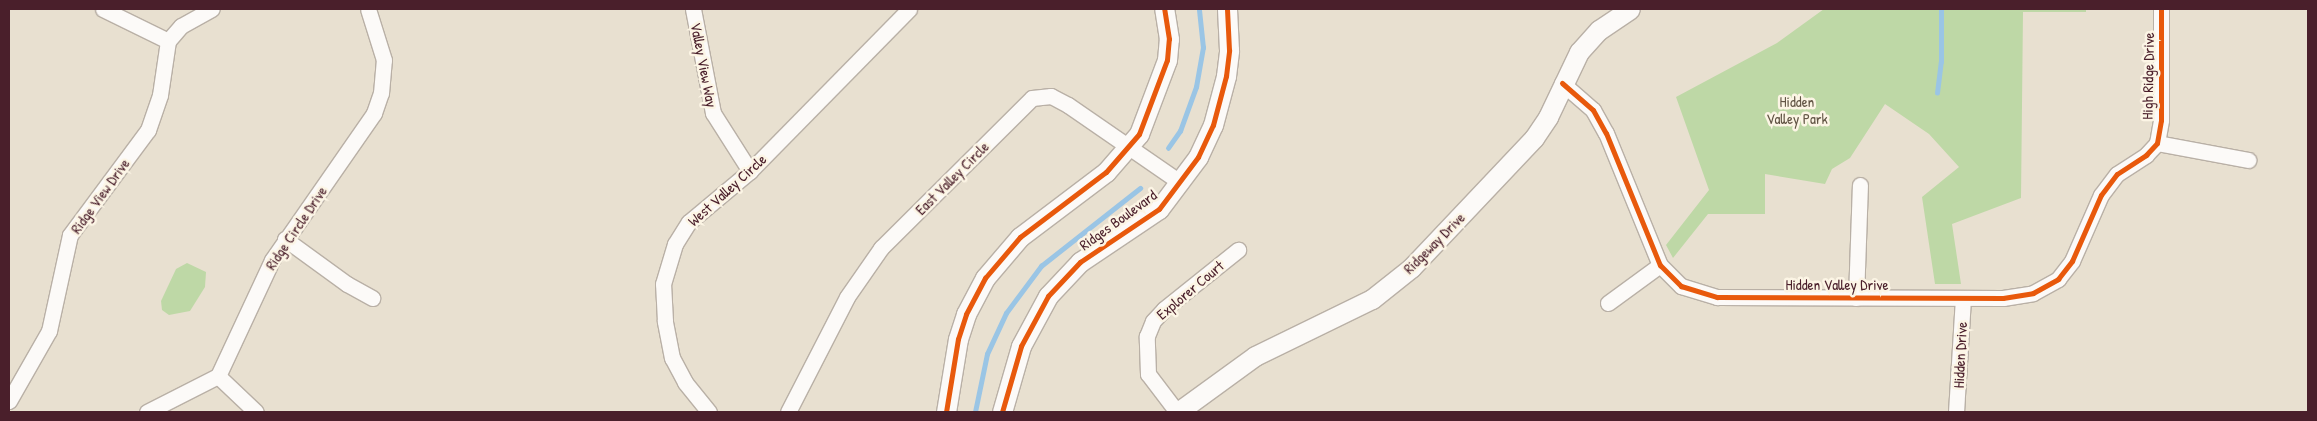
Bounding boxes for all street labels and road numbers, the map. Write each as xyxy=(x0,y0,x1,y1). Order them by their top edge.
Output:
street label: Valley View Way xyxy=(687,21,721,109)
street label: High Ridge Drive xyxy=(2138,32,2158,120)
street label: East Valley Circle xyxy=(911,137,993,219)
street label: West Valley Circle xyxy=(684,150,770,230)
street label: Ridge View Drive xyxy=(67,155,133,237)
street label: Ridge Circle Drive xyxy=(261,183,331,273)
street label: Ridges Boulevard xyxy=(1076,186,1160,254)
street label: Ridgeway Drive xyxy=(1400,209,1468,277)
street label: Explorer Court xyxy=(1153,257,1227,323)
street label: Hidden Valley Drive xyxy=(1785,276,1889,294)
street label: Hidden Drive xyxy=(1949,321,1971,389)

